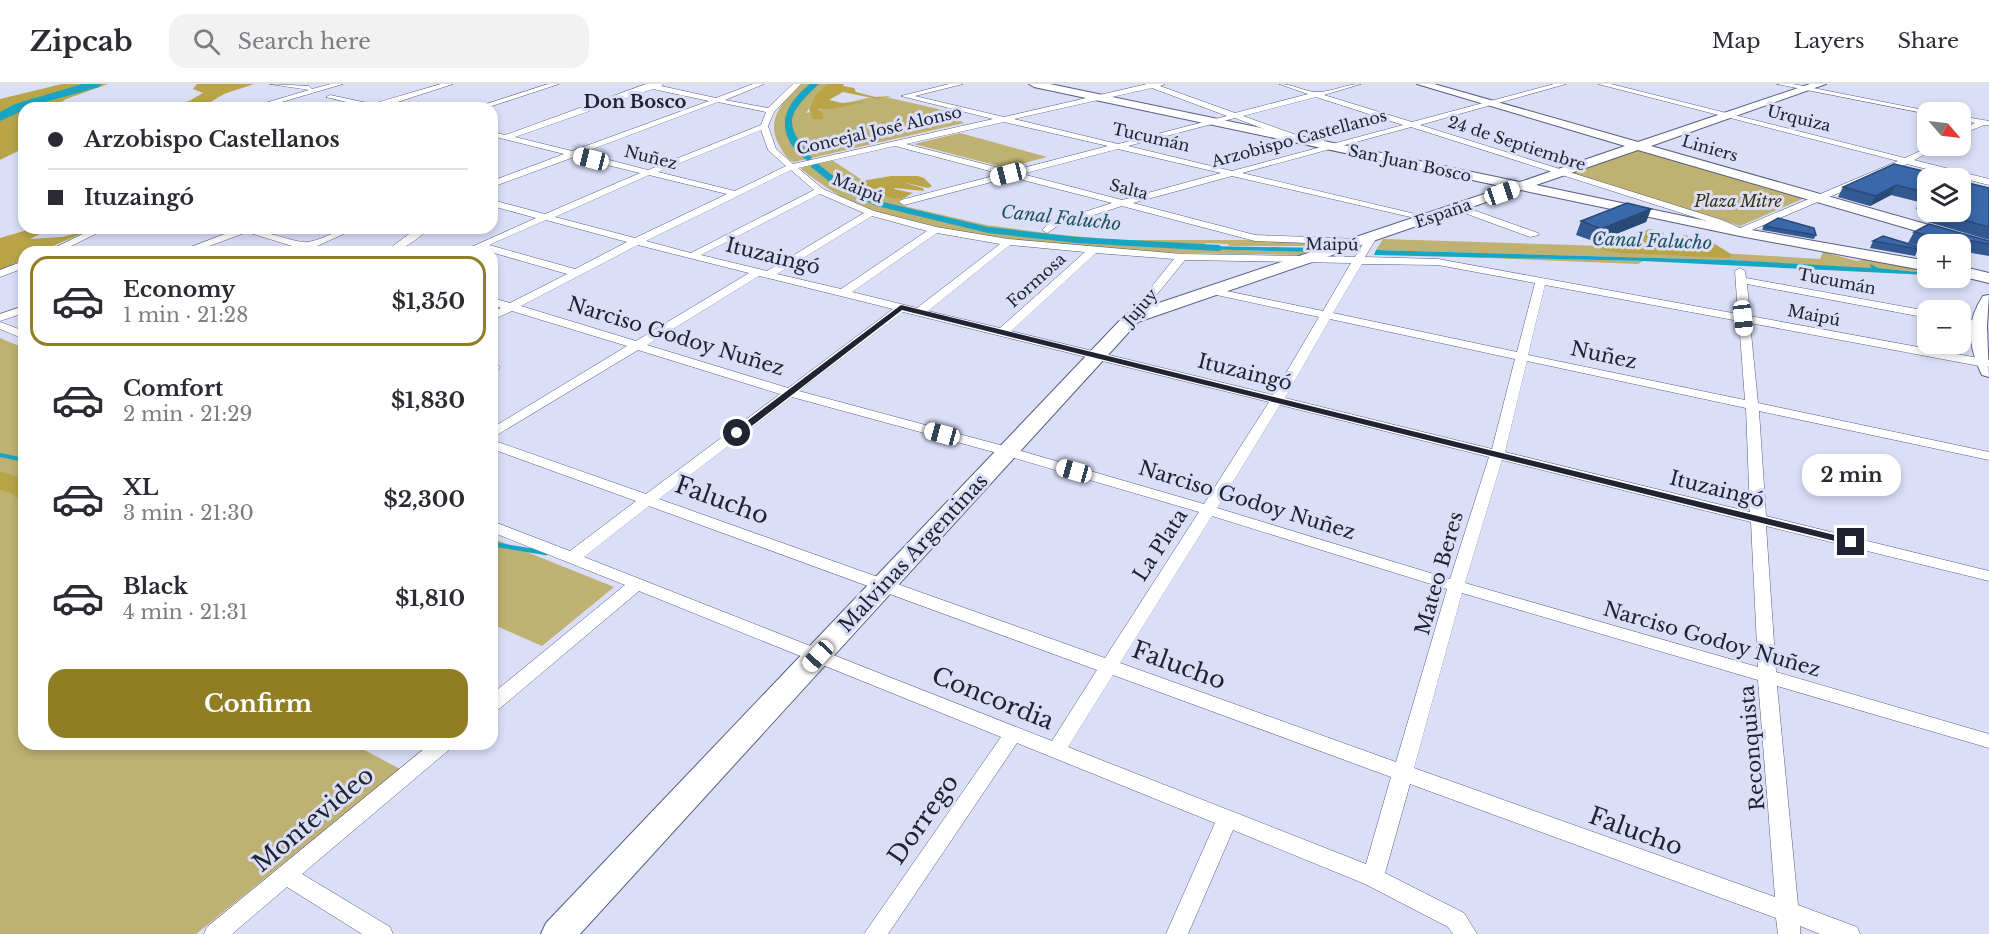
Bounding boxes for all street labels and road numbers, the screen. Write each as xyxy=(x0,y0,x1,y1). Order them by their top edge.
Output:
street label: Urquiza xyxy=(1765,100,1833,136)
street label: Concejal José Alonso xyxy=(794,101,964,159)
street label: Arzobispo Castellanos xyxy=(1208,105,1389,171)
street label: 24 de Septiembre xyxy=(1446,111,1588,175)
street label: Tucumán xyxy=(1110,118,1192,156)
street label: Liniers xyxy=(1680,130,1740,166)
street label: San Juan Bosco xyxy=(1347,140,1473,186)
street label: Nuñez xyxy=(622,141,680,173)
street label: Maipú xyxy=(830,169,887,207)
street label: Salta xyxy=(1107,174,1151,204)
street label: España xyxy=(1412,194,1474,232)
street label: Ituzaingó xyxy=(723,233,823,279)
street label: Maipú xyxy=(1305,234,1359,254)
street label: Formosa xyxy=(1003,248,1070,311)
street label: Tucumán xyxy=(1796,264,1878,298)
street label: Jujuy xyxy=(1117,284,1162,331)
street label: Narciso Godoy Nuñez xyxy=(565,292,787,380)
street label: Maipú xyxy=(1786,300,1842,330)
street label: Nuñez xyxy=(1569,336,1639,374)
street label: Ituzaingó xyxy=(1195,349,1295,395)
street label: Narciso Godoy Nuñez xyxy=(1136,456,1358,544)
street label: Ituzaingó xyxy=(1667,466,1767,512)
street label: Malvinas Argentinas xyxy=(833,469,993,637)
street label: Falucho xyxy=(671,470,773,530)
street label: La Plata xyxy=(1128,504,1193,586)
street label: Mateo Beres xyxy=(1410,508,1468,638)
street label: Narciso Godoy Nuñez xyxy=(1601,596,1823,682)
street label: Falucho xyxy=(1128,635,1230,695)
street label: Concordia xyxy=(928,660,1059,736)
street label: Reconquista xyxy=(1734,683,1769,812)
street label: Montevideo xyxy=(247,760,379,878)
street label: Dorrego xyxy=(882,768,964,870)
street label: Falucho xyxy=(1585,801,1687,861)

